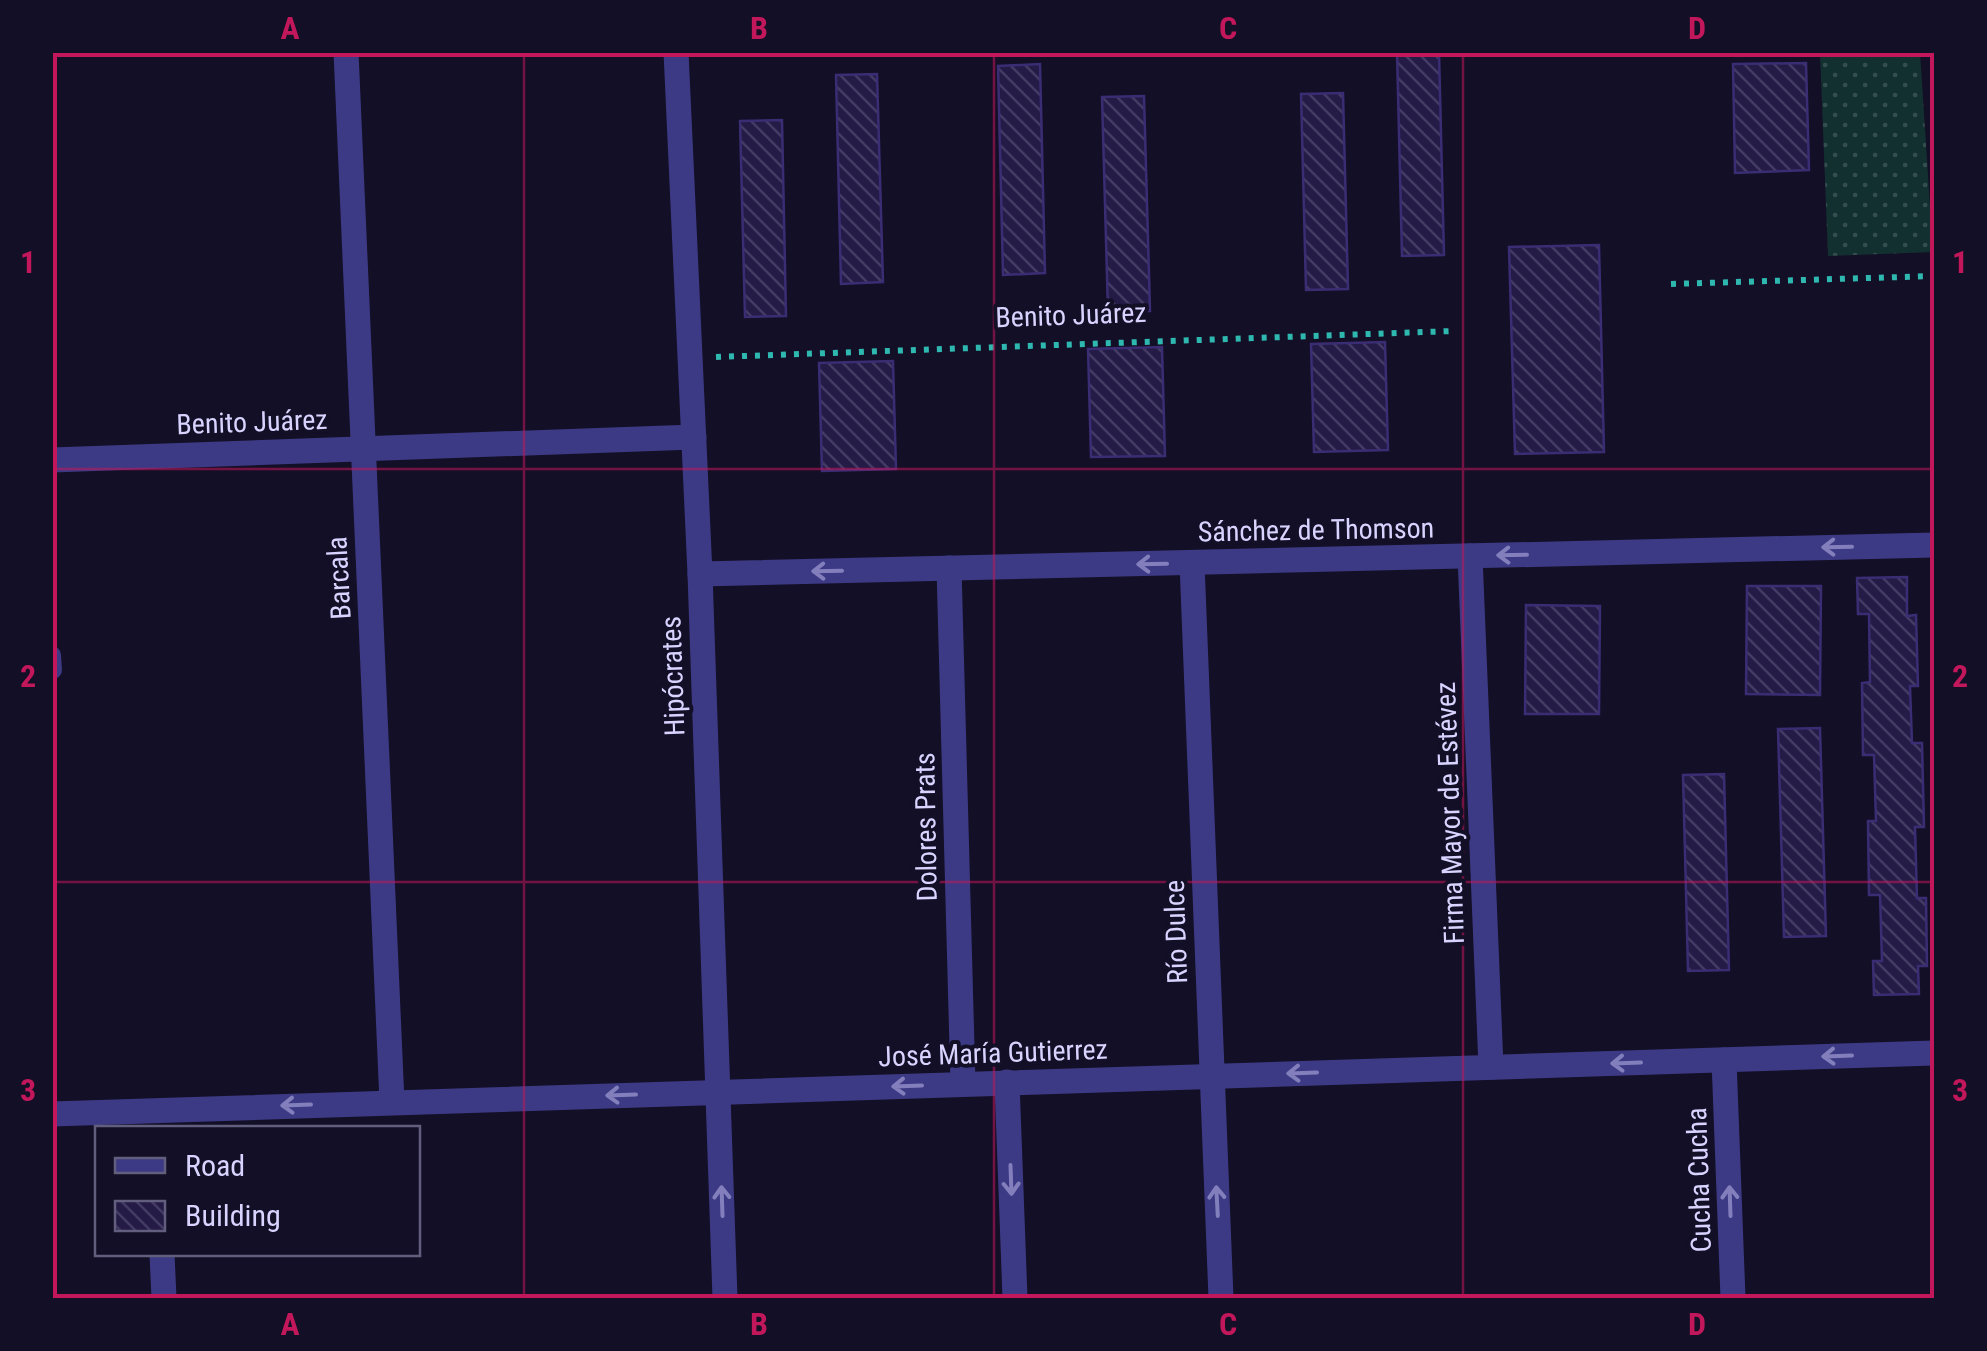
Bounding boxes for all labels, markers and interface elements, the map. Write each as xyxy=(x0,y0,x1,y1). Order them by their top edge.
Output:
text: A xyxy=(280,9,300,47)
text: B xyxy=(750,9,768,47)
text: C xyxy=(1219,9,1237,47)
text: D xyxy=(1688,9,1706,47)
text: 1 xyxy=(20,243,36,281)
text: 1 xyxy=(1952,243,1968,281)
street label: Benito Juárez xyxy=(995,296,1147,334)
street label: Benito Juárez xyxy=(176,403,328,441)
street label: Sánchez de Thomson xyxy=(1198,511,1434,549)
street label: Barcala xyxy=(320,536,358,620)
one-way arrow xyxy=(1822,538,1854,556)
one-way arrow xyxy=(1497,546,1529,565)
one-way arrow xyxy=(1137,554,1169,573)
one-way arrow xyxy=(812,562,844,581)
street label: Hipócrates xyxy=(654,615,692,737)
text: 2 xyxy=(20,657,36,695)
text: 2 xyxy=(1952,657,1968,695)
street label: Firma Mayor de Estévez xyxy=(1429,681,1471,945)
street label: Dolores Prats xyxy=(908,752,944,902)
street label: Río Dulce xyxy=(1158,879,1194,985)
street label: José María Gutierrez xyxy=(878,1033,1108,1073)
one-way arrow xyxy=(1822,1047,1854,1066)
one-way arrow xyxy=(1611,1054,1643,1073)
one-way arrow xyxy=(1286,1064,1318,1083)
text: 3 xyxy=(20,1071,36,1109)
text: 3 xyxy=(1952,1071,1968,1109)
one-way arrow xyxy=(891,1076,923,1095)
one-way arrow xyxy=(605,1085,637,1104)
one-way arrow xyxy=(280,1096,312,1115)
street label: Cucha Cucha xyxy=(1680,1107,1718,1253)
legend xyxy=(95,1126,420,1256)
text: Road xyxy=(185,1148,245,1183)
one-way arrow xyxy=(1002,1163,1021,1195)
one-way arrow xyxy=(712,1186,731,1218)
one-way arrow xyxy=(1207,1186,1226,1218)
one-way arrow xyxy=(1720,1186,1739,1218)
text: Building xyxy=(185,1198,281,1233)
text: A xyxy=(280,1305,300,1343)
text: B xyxy=(750,1305,768,1343)
text: C xyxy=(1219,1305,1237,1343)
text: D xyxy=(1688,1305,1706,1343)

